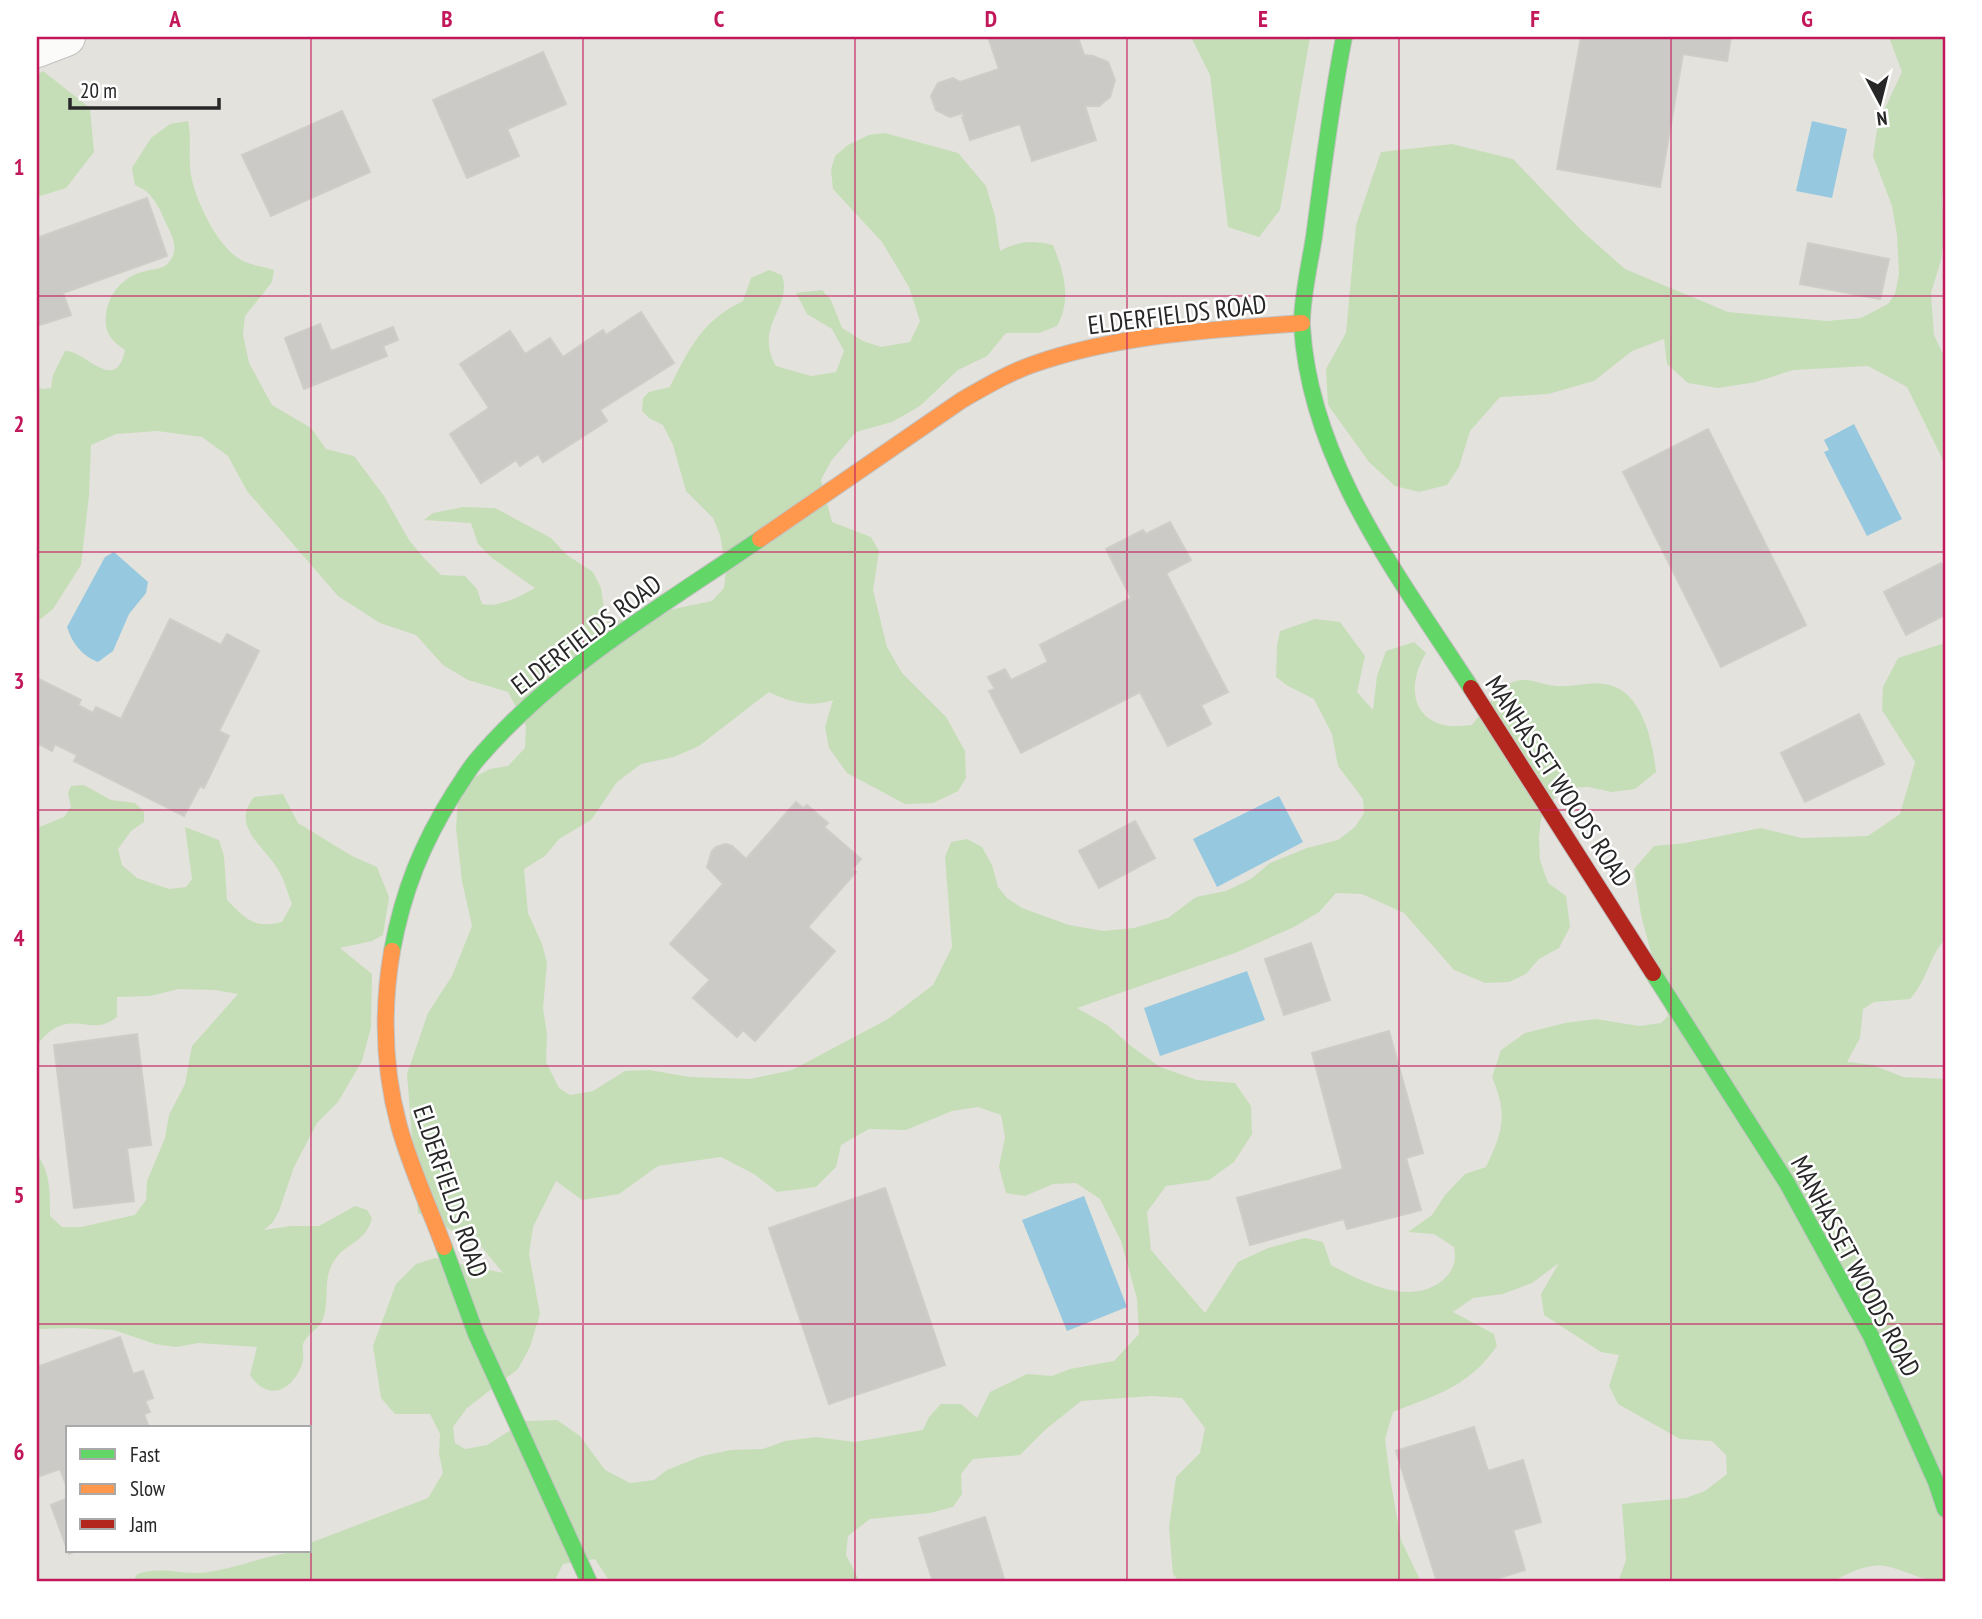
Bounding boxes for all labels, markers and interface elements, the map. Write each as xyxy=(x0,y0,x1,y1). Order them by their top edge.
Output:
text: A xyxy=(168,4,181,33)
text: B xyxy=(441,4,453,33)
text: C xyxy=(714,4,725,33)
text: D xyxy=(985,4,997,33)
text: E xyxy=(1258,4,1268,33)
text: F xyxy=(1530,4,1540,33)
text: G xyxy=(1801,4,1813,33)
scale bar xyxy=(70,66,219,110)
north arrow xyxy=(1846,66,1916,136)
text: 20 m xyxy=(80,77,117,104)
text: N xyxy=(1876,106,1889,131)
text: 1 xyxy=(14,152,25,181)
street label: ELDERFIELDS ROAD xyxy=(1086,287,1268,341)
text: 2 xyxy=(14,409,25,438)
street label: ELDERFIELDS ROAD xyxy=(504,567,668,701)
text: 3 xyxy=(14,666,25,695)
street label: MANHASSET WOODS ROAD xyxy=(1478,669,1640,893)
text: 4 xyxy=(14,923,25,952)
street label: ELDERFIELDS ROAD xyxy=(406,1101,496,1281)
street label: MANHASSET WOODS ROAD xyxy=(1784,1150,1928,1382)
text: 5 xyxy=(14,1180,25,1209)
legend xyxy=(66,1426,312,1552)
text: 6 xyxy=(14,1437,25,1466)
text: Fast xyxy=(130,1441,160,1468)
text: Slow xyxy=(130,1475,166,1502)
text: Jam xyxy=(129,1511,157,1538)

